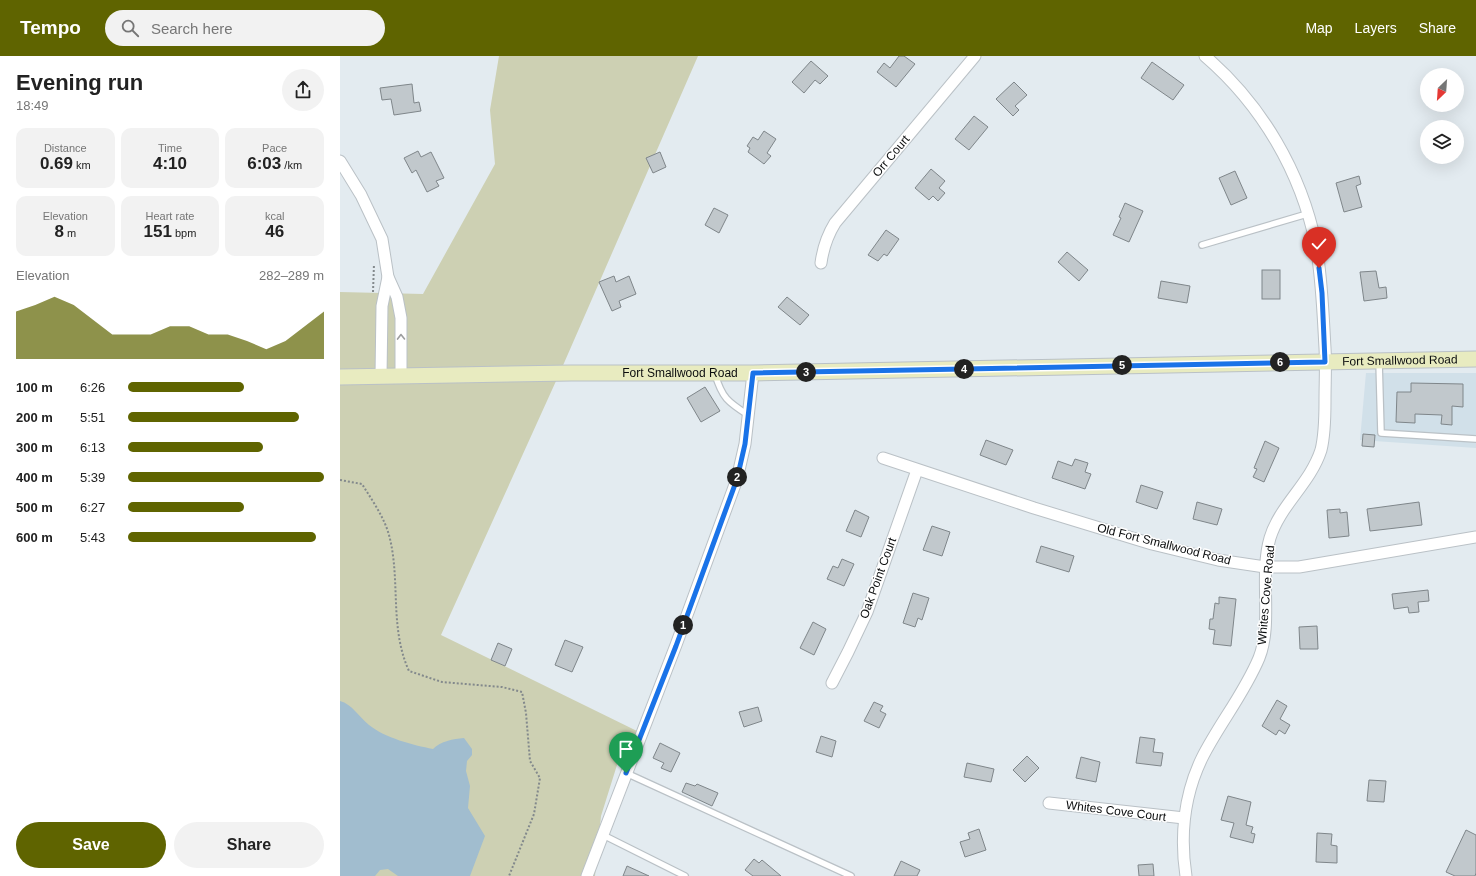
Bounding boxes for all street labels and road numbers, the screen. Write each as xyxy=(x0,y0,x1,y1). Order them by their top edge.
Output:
street label: Orr Court xyxy=(870,132,913,180)
street label: Fort Smallwood Road xyxy=(1342,352,1458,369)
street label: Fort Smallwood Road xyxy=(622,366,738,380)
street label: Old Fort Smallwood Road xyxy=(1096,521,1232,567)
street label: Oak Point Court xyxy=(857,535,899,621)
street label: Whites Cove Road xyxy=(1255,545,1277,645)
street label: Whites Cove Court xyxy=(1065,798,1167,824)

